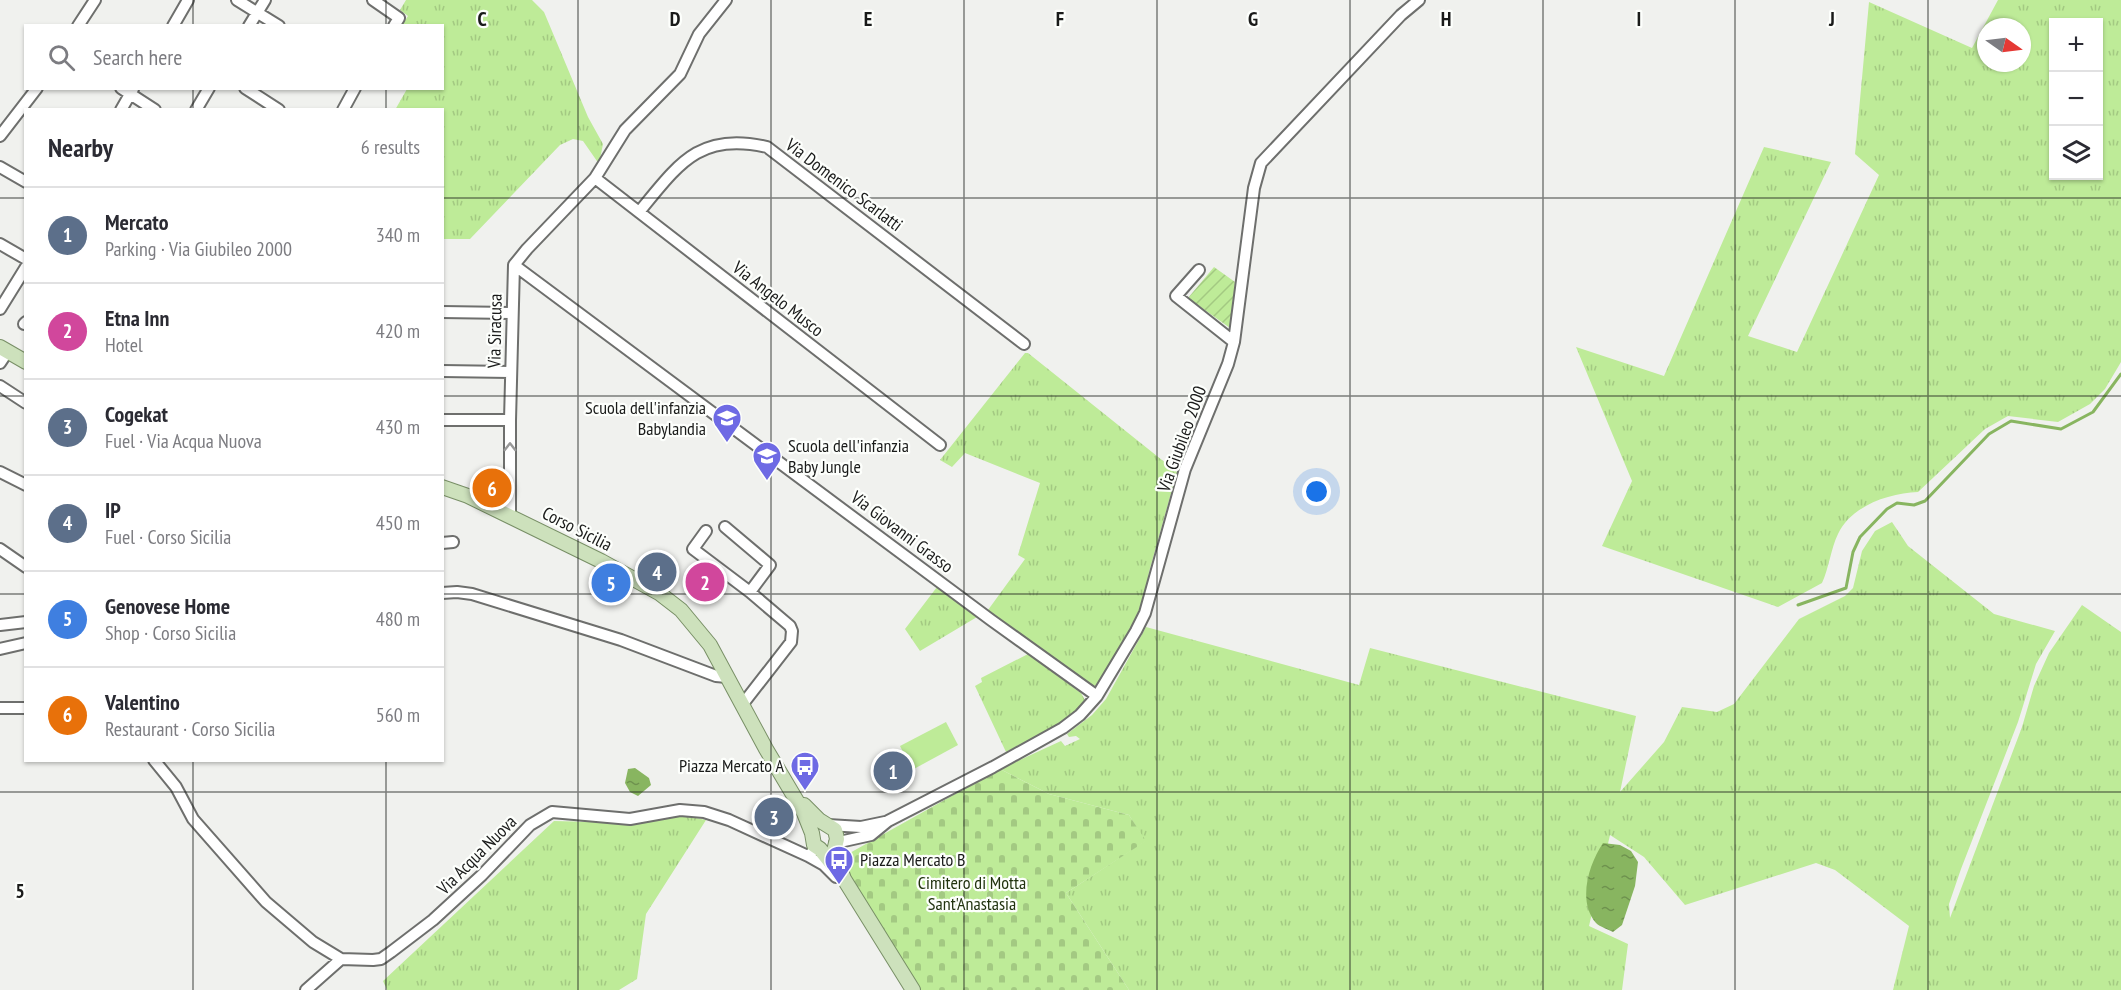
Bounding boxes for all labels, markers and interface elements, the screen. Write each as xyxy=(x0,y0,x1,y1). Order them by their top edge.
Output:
text: C xyxy=(477,6,487,32)
text: D xyxy=(670,6,681,32)
text: E xyxy=(864,6,872,32)
text: F xyxy=(1056,6,1064,32)
text: G xyxy=(1248,6,1258,32)
text: H xyxy=(1441,6,1451,32)
text: I xyxy=(1637,6,1641,32)
text: J xyxy=(1828,6,1835,32)
north arrow xyxy=(1977,18,2031,72)
map controls xyxy=(2049,18,2103,180)
button: + xyxy=(2049,18,2103,72)
search box xyxy=(24,24,444,90)
icon: search xyxy=(45,41,78,74)
text: Search here xyxy=(93,43,182,71)
button: − xyxy=(2049,72,2103,126)
button: layers xyxy=(2049,126,2103,180)
text: Nearby xyxy=(48,131,113,164)
street label: Via Domenico Scarlatti xyxy=(780,133,907,236)
text: 6 results xyxy=(361,134,420,160)
text: Mercato xyxy=(105,208,168,236)
text: 1 xyxy=(63,222,72,248)
text: 340 m xyxy=(376,222,420,248)
text: Parking · Via Giubileo 2000 xyxy=(105,236,292,262)
street label: Via Angelo Musco xyxy=(727,255,829,341)
street label: Via Siracusa xyxy=(482,294,507,369)
text: Etna Inn xyxy=(105,304,169,332)
text: 2 xyxy=(63,318,72,344)
text: 420 m xyxy=(376,318,420,344)
text: Hotel xyxy=(105,332,143,358)
street label: Via Giubileo 2000 xyxy=(1151,383,1211,496)
place label: Scuola dell'infanzia Babylandia xyxy=(585,396,706,440)
text: Cogekat xyxy=(105,400,168,428)
school or university icon: Scuola dell'infanzia Babylandia xyxy=(711,402,743,444)
text: 3 xyxy=(63,414,72,440)
text: 430 m xyxy=(376,414,420,440)
text: Fuel · Via Acqua Nuova xyxy=(105,428,262,454)
place label: Scuola dell'infanzia Baby Jungle xyxy=(788,434,909,478)
school or university icon: Scuola dell'infanzia Baby Jungle xyxy=(751,440,783,482)
one-way arrow xyxy=(504,442,516,451)
pin: 6 xyxy=(472,466,512,510)
your location xyxy=(1302,477,1331,506)
street label: Via Giovanni Grasso xyxy=(846,485,958,578)
text: IP xyxy=(105,496,121,524)
street label: Corso Sicilia xyxy=(538,501,616,556)
text: 4 xyxy=(63,510,72,536)
text: 450 m xyxy=(376,510,420,536)
text: Fuel · Corso Sicilia xyxy=(105,524,231,550)
pin: 4 xyxy=(638,550,676,594)
pin: 5 xyxy=(592,560,630,606)
pin: 2 xyxy=(686,560,724,604)
text: Genovese Home xyxy=(105,592,230,620)
text: 5 xyxy=(63,606,72,632)
text: 480 m xyxy=(376,606,420,632)
text: Shop · Corso Sicilia xyxy=(105,620,236,646)
text: Valentino xyxy=(105,688,180,716)
text: 6 xyxy=(63,702,72,728)
text: 560 m xyxy=(376,702,420,728)
text: Restaurant · Corso Sicilia xyxy=(105,716,275,742)
pin: 1 xyxy=(874,748,912,794)
bus stop icon: Piazza Mercato A xyxy=(789,750,821,792)
place label: Piazza Mercato A xyxy=(679,754,784,777)
pin: 3 xyxy=(754,794,794,840)
street label: Via Acqua Nuova xyxy=(431,810,521,900)
bus stop icon: Piazza Mercato B xyxy=(823,844,855,886)
place label: Piazza Mercato B xyxy=(860,848,966,871)
park label: Cimitero di Motta Sant'Anastasia xyxy=(918,871,1026,915)
text: 5 xyxy=(15,878,25,904)

